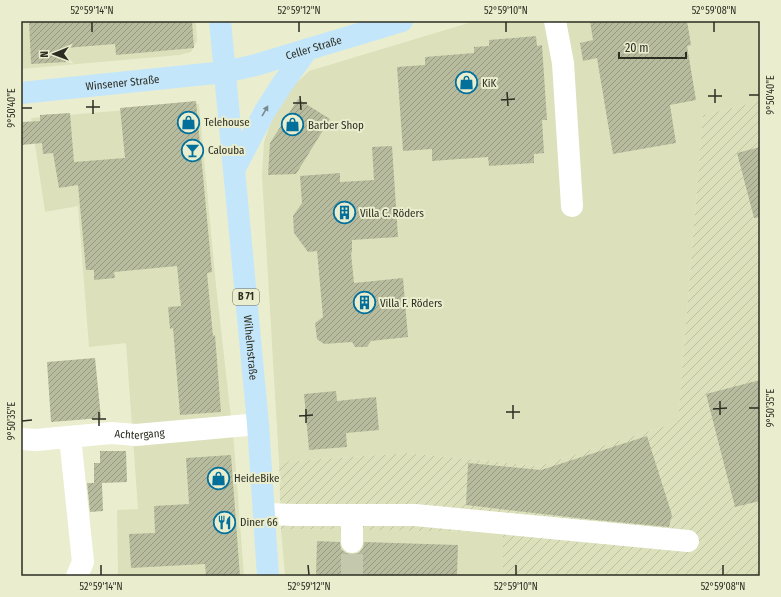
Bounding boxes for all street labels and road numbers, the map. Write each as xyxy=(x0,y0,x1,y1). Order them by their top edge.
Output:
street label: Celler Straße xyxy=(284,33,343,62)
street label: Winsener Straße xyxy=(85,72,160,93)
road number: B 71 xyxy=(233,289,259,305)
street label: Wilhelmstraße xyxy=(241,315,260,381)
street label: Achtergang xyxy=(114,426,166,442)

